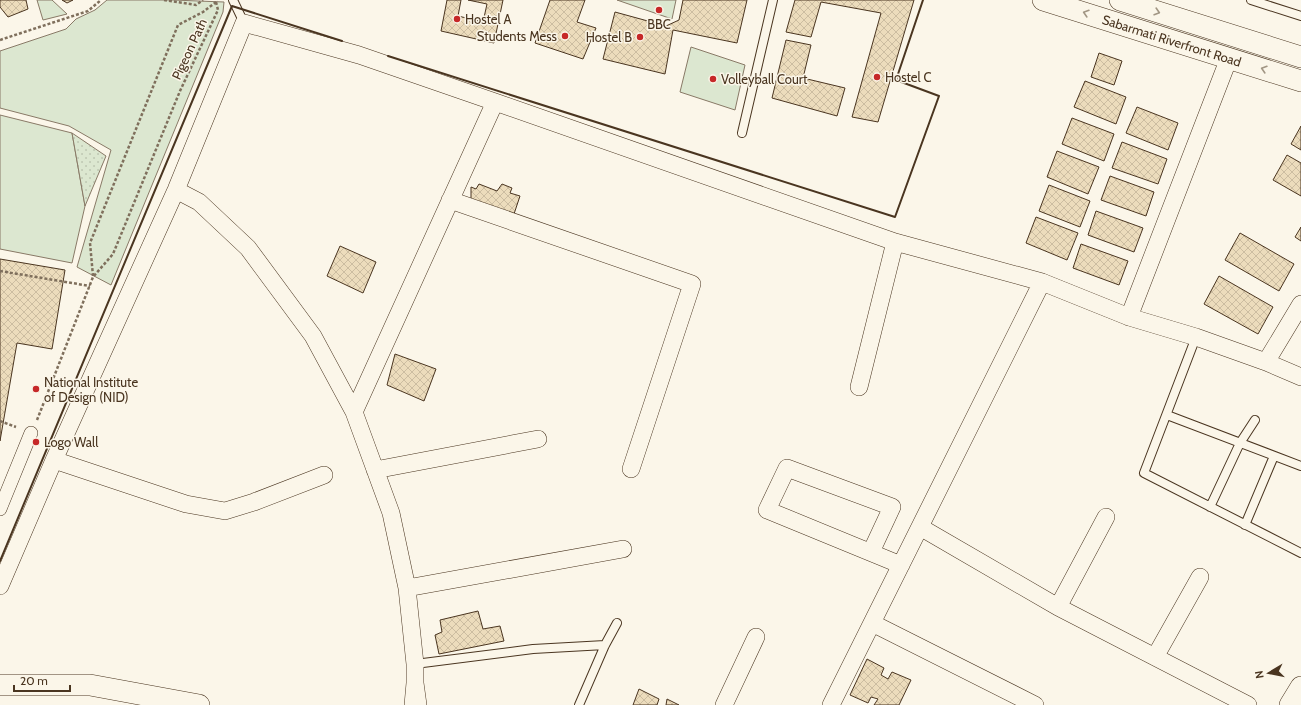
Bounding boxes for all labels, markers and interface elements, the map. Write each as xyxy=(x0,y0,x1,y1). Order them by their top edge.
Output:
marker: BBC xyxy=(654,5,664,15)
one-way arrow xyxy=(1153,7,1160,16)
one-way arrow xyxy=(1083,10,1090,18)
place label: Hostel A xyxy=(465,11,512,27)
street label: Sabarmati Riverfront Road xyxy=(1100,11,1243,70)
marker: Hostel A xyxy=(452,14,462,24)
street label: Pigeon Path xyxy=(168,16,210,82)
place label: BBC xyxy=(647,16,671,32)
place label: Students Mess xyxy=(477,28,558,44)
place label: Hostel B xyxy=(586,29,632,45)
marker: Students Mess xyxy=(560,31,570,41)
marker: Hostel B xyxy=(635,32,645,42)
one-way arrow xyxy=(1260,65,1267,74)
place label: Hostel C xyxy=(885,69,932,85)
place label: Volleyball Court xyxy=(721,71,808,87)
marker: Hostel C xyxy=(872,72,882,82)
marker: Volleyball Court xyxy=(708,74,718,84)
place label: National Institute of Design (NID) xyxy=(44,374,138,405)
marker: National Institute of Design (NID) xyxy=(31,384,41,394)
place label: Logo Wall xyxy=(44,434,98,450)
marker: Logo Wall xyxy=(31,437,41,447)
north arrow xyxy=(1249,653,1289,693)
scale bar xyxy=(14,667,70,693)
text: N xyxy=(1252,670,1267,680)
text: 20 m xyxy=(20,673,48,688)

